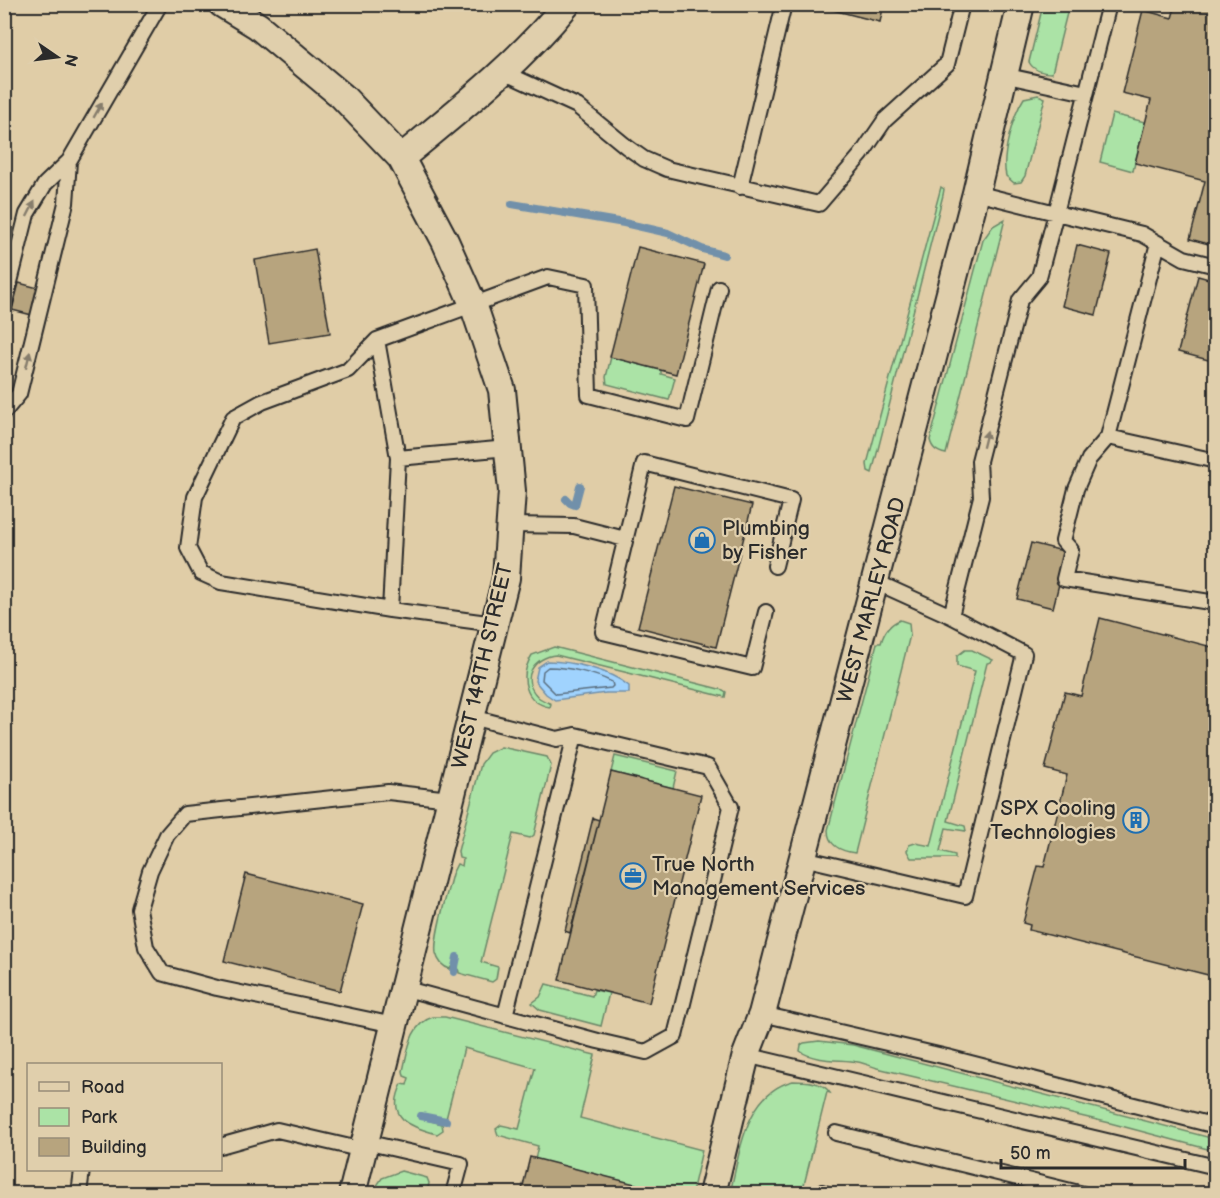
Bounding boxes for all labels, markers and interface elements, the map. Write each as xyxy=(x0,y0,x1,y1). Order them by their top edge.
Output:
north arrow xyxy=(27,27,87,87)
text: N xyxy=(59,52,81,68)
one-way arrow xyxy=(92,102,103,118)
one-way arrow xyxy=(26,201,35,218)
one-way arrow xyxy=(23,350,33,369)
one-way arrow xyxy=(981,430,990,448)
street label: WEST MARLEY ROAD xyxy=(832,495,911,706)
place label: Plumbing by Fisher xyxy=(722,516,810,565)
shop icon: Plumbing by Fisher xyxy=(687,525,717,555)
street label: WEST 149TH STREET xyxy=(447,561,518,771)
place label: SPX Cooling Technologies xyxy=(990,796,1116,845)
building icon: SPX Cooling Technologies xyxy=(1121,805,1151,835)
place label: True North Management Services xyxy=(652,852,865,901)
office icon: True North Management Services xyxy=(618,861,648,891)
legend xyxy=(27,1063,222,1171)
text: Road xyxy=(81,1077,125,1098)
text: Park xyxy=(81,1107,117,1128)
scale bar xyxy=(1001,1132,1186,1170)
text: Building xyxy=(81,1137,147,1158)
text: 50 m xyxy=(1010,1143,1051,1164)

